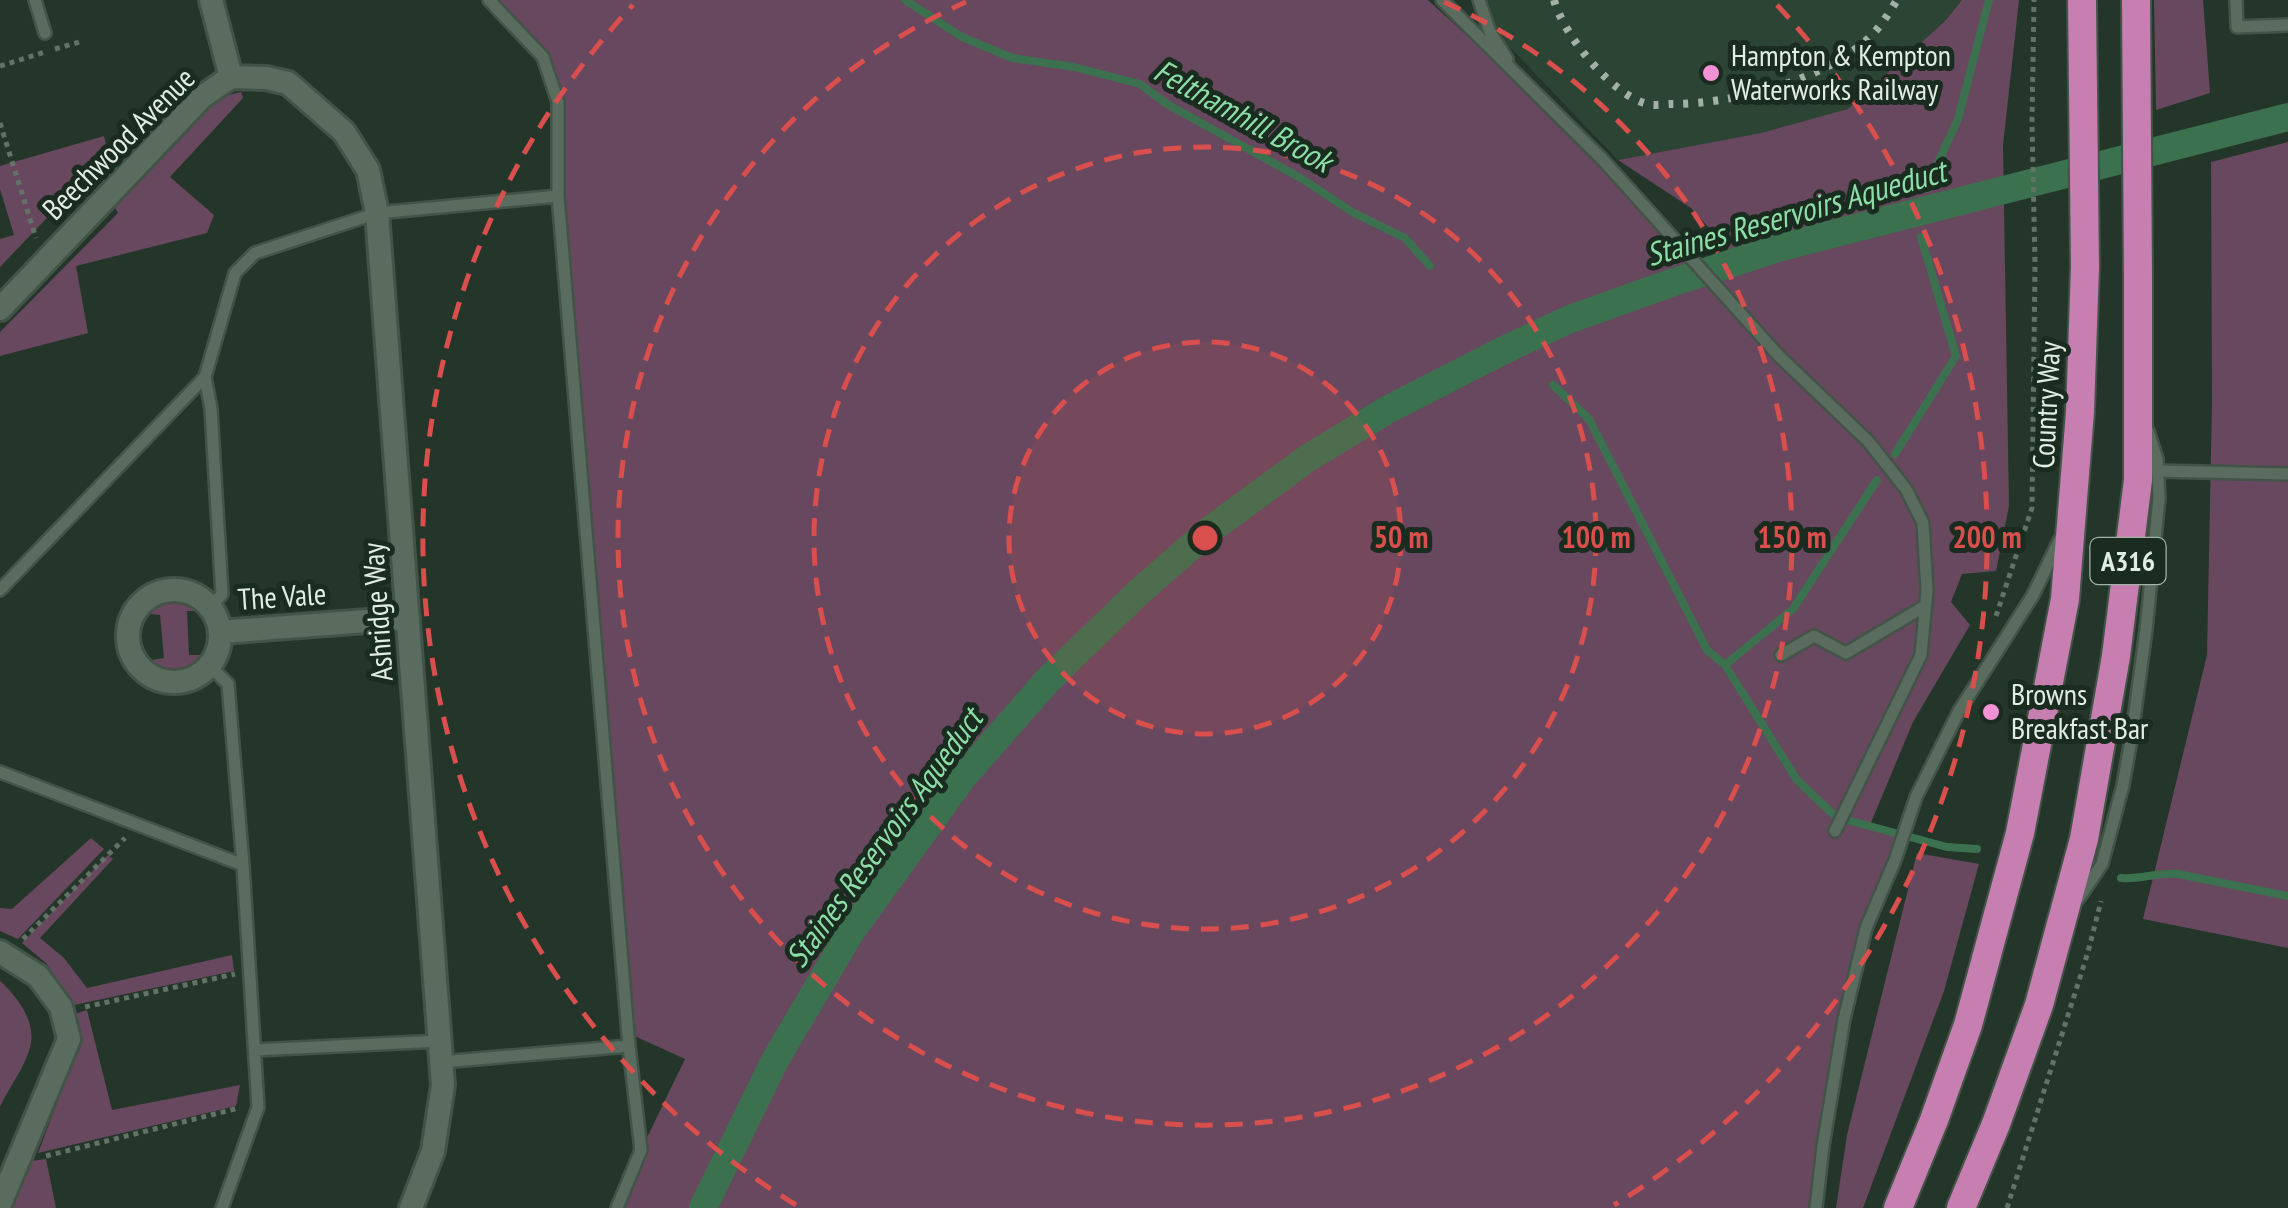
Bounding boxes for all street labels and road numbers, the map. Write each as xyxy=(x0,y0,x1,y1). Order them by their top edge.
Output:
street label: Beechwood Avenue xyxy=(33,58,202,227)
street label: Country Way xyxy=(2023,340,2068,469)
road number: A316 xyxy=(2090,538,2166,584)
street label: Ashridge Way xyxy=(352,541,401,683)
street label: The Vale xyxy=(236,573,327,618)

